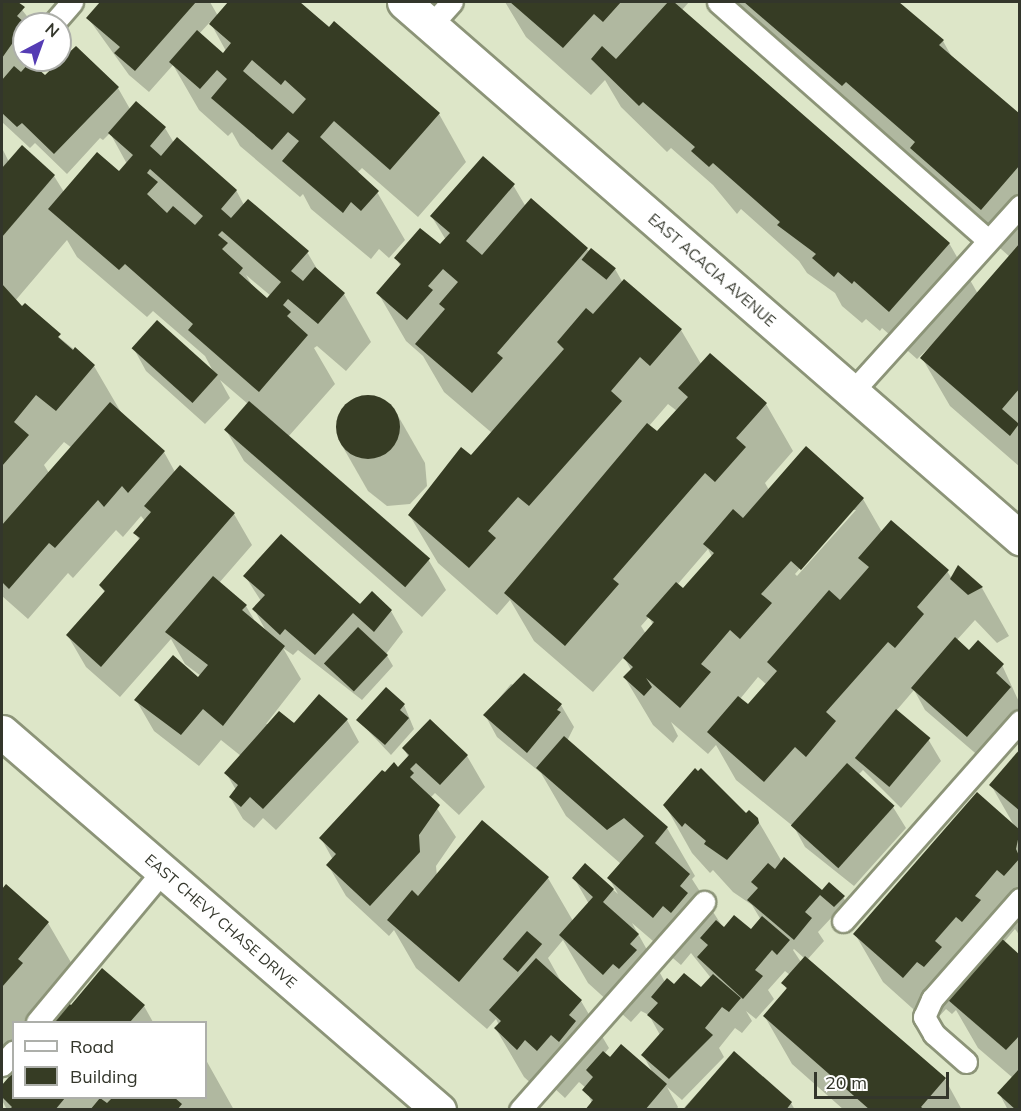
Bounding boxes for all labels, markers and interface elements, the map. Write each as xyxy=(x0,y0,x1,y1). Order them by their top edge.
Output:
north arrow xyxy=(12,12,72,72)
text: N xyxy=(41,18,64,41)
street label: EAST ACACIA AVENUE xyxy=(645,210,779,330)
street label: EAST CHEVY CHASE DRIVE xyxy=(141,850,301,992)
legend xyxy=(12,1021,207,1099)
text: Road xyxy=(70,1035,114,1058)
scale bar xyxy=(817,1060,952,1098)
text: Building xyxy=(70,1065,138,1088)
text: 20 m xyxy=(825,1071,867,1094)

